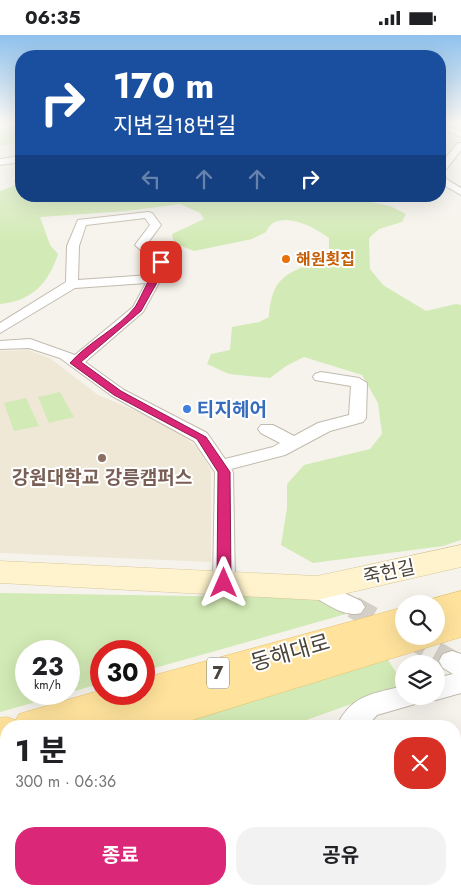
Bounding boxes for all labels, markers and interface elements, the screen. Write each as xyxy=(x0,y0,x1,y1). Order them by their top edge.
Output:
text: 06:35 xyxy=(25,4,80,31)
text: 170 m xyxy=(113,61,214,111)
icon: right xyxy=(30,70,95,135)
text: 지변길18번길 xyxy=(113,109,236,141)
icon: left xyxy=(137,165,165,193)
icon: ahead xyxy=(190,165,218,193)
icon: ahead xyxy=(243,165,271,193)
icon: right xyxy=(296,165,324,193)
pin xyxy=(140,241,182,283)
icon: arrive xyxy=(147,248,175,276)
place label: 해원횟집 xyxy=(296,248,355,271)
marker: 해원횟집 xyxy=(280,253,292,265)
place label: 티지헤어 xyxy=(197,396,267,423)
marker: 티지헤어 xyxy=(181,403,193,415)
marker: 강원대학교 강릉캠퍼스 xyxy=(96,452,108,464)
place label: 강원대학교 강릉캠퍼스 xyxy=(12,464,192,491)
street label: 죽헌길 xyxy=(361,553,417,591)
position arrow xyxy=(197,556,249,608)
map controls xyxy=(395,595,445,705)
button: search xyxy=(395,595,445,645)
street label: 동해대로 xyxy=(247,625,333,679)
speed limit sign: 30 xyxy=(90,640,155,705)
text: 23 xyxy=(32,648,63,684)
button: layers xyxy=(395,655,445,705)
road number: 7 xyxy=(207,657,229,689)
text: km/h xyxy=(34,676,61,694)
text: 1 분 xyxy=(15,729,67,772)
button: close xyxy=(394,737,446,789)
text: 300 m · 06:36 xyxy=(15,770,116,793)
button: 종료 xyxy=(15,827,226,885)
button: 공유 xyxy=(236,827,446,885)

